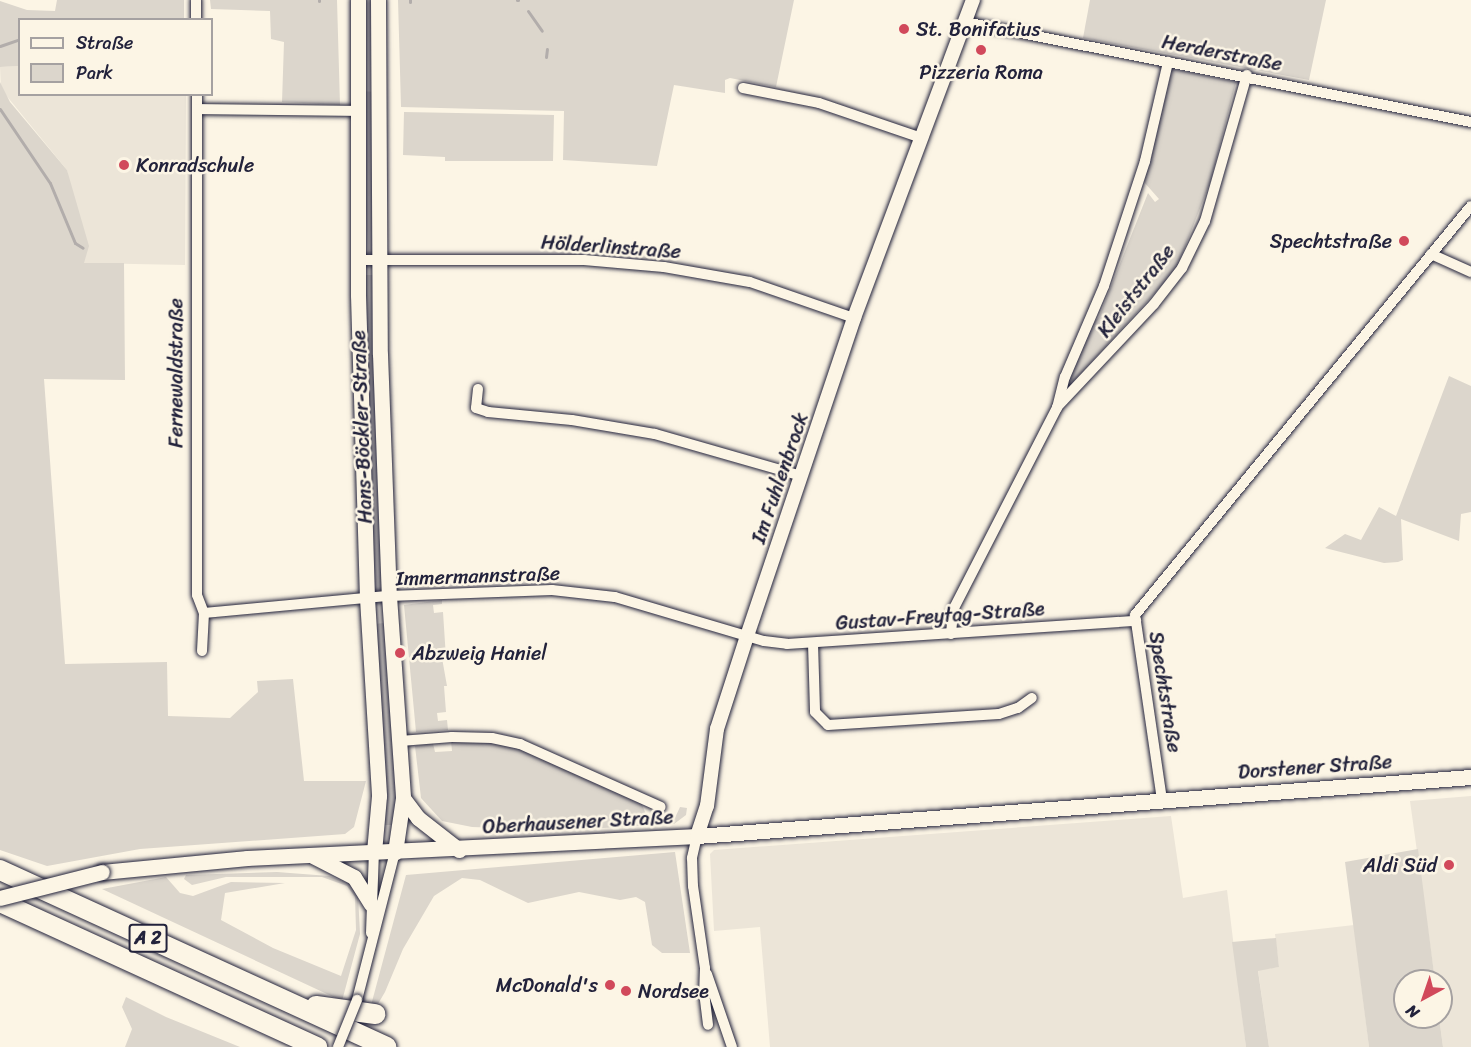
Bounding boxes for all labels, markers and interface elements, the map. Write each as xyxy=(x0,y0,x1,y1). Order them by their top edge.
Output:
place label: St. Bonifatius xyxy=(916,17,1040,41)
legend xyxy=(18,18,213,96)
marker: St. Bonifatius xyxy=(897,22,911,36)
text: Straße xyxy=(76,27,133,59)
street label: Herderstraße xyxy=(1160,30,1284,76)
marker: Pizzeria Roma xyxy=(974,43,988,57)
text: Park xyxy=(76,57,113,89)
place label: Pizzeria Roma xyxy=(919,60,1043,84)
place label: Konradschule xyxy=(136,153,254,177)
marker: Konradschule xyxy=(117,158,131,172)
place label: Spechtstraße xyxy=(1270,229,1392,253)
street label: Hölderlinstraße xyxy=(540,230,682,264)
marker: Spechtstraße xyxy=(1397,234,1411,248)
street label: Kleiststraße xyxy=(1092,240,1180,342)
street label: Fernewaldstraße xyxy=(164,298,188,448)
street label: Hans-Böckler-Straße xyxy=(347,330,377,524)
street label: Im Fuhlenbrock xyxy=(746,409,814,547)
street label: Immermannstraße xyxy=(395,561,561,591)
street label: Gustav-Freytag-Straße xyxy=(835,597,1045,635)
street label: Spechtstraße xyxy=(1144,630,1186,754)
place label: Abzweig Haniel xyxy=(412,641,546,665)
marker: Abzweig Haniel xyxy=(393,646,407,660)
street label: Dorstener Straße xyxy=(1237,750,1393,784)
street label: Oberhausener Straße xyxy=(482,805,674,839)
place label: Aldi Süd xyxy=(1363,853,1437,877)
marker: Aldi Süd xyxy=(1442,858,1456,872)
road number: A 2 xyxy=(128,923,168,953)
north arrow xyxy=(1393,969,1453,1029)
place label: McDonald's xyxy=(496,973,598,997)
marker: McDonald's xyxy=(603,978,617,992)
place label: Nordsee xyxy=(638,979,709,1003)
marker: Nordsee xyxy=(619,984,633,998)
text: N xyxy=(1399,997,1426,1026)

